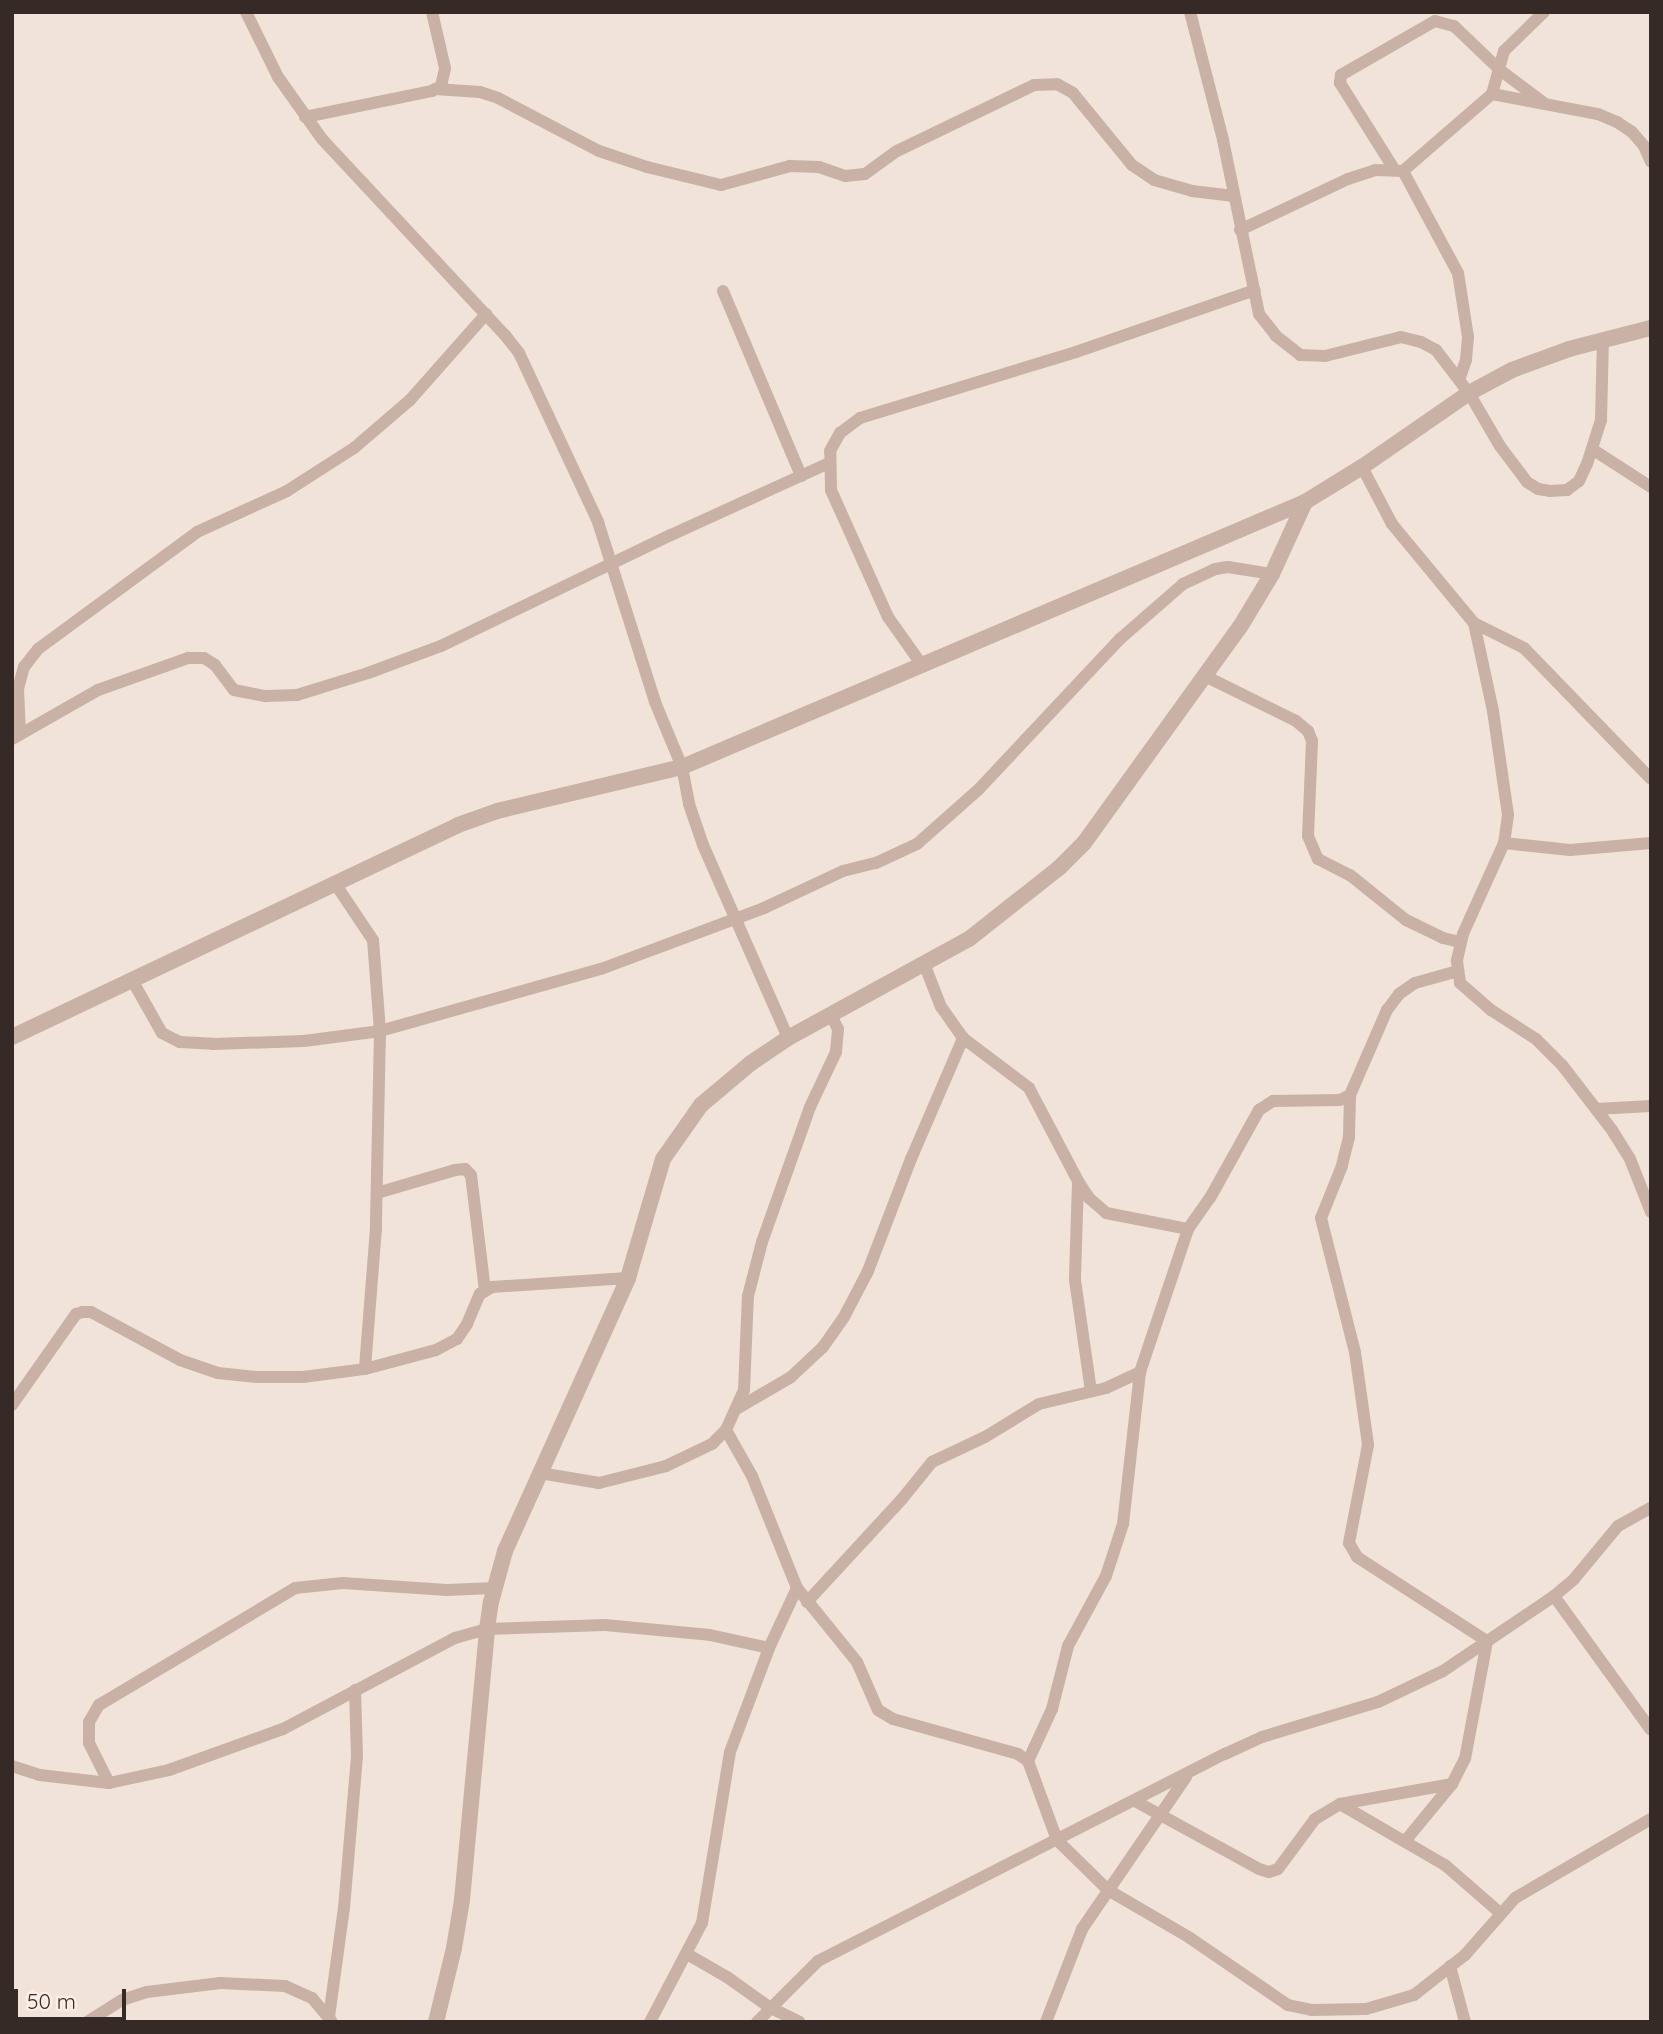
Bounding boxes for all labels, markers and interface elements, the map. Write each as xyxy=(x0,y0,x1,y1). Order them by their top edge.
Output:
scale bar xyxy=(18,1974,130,2018)
text: 50 m xyxy=(27,1988,76,2014)

